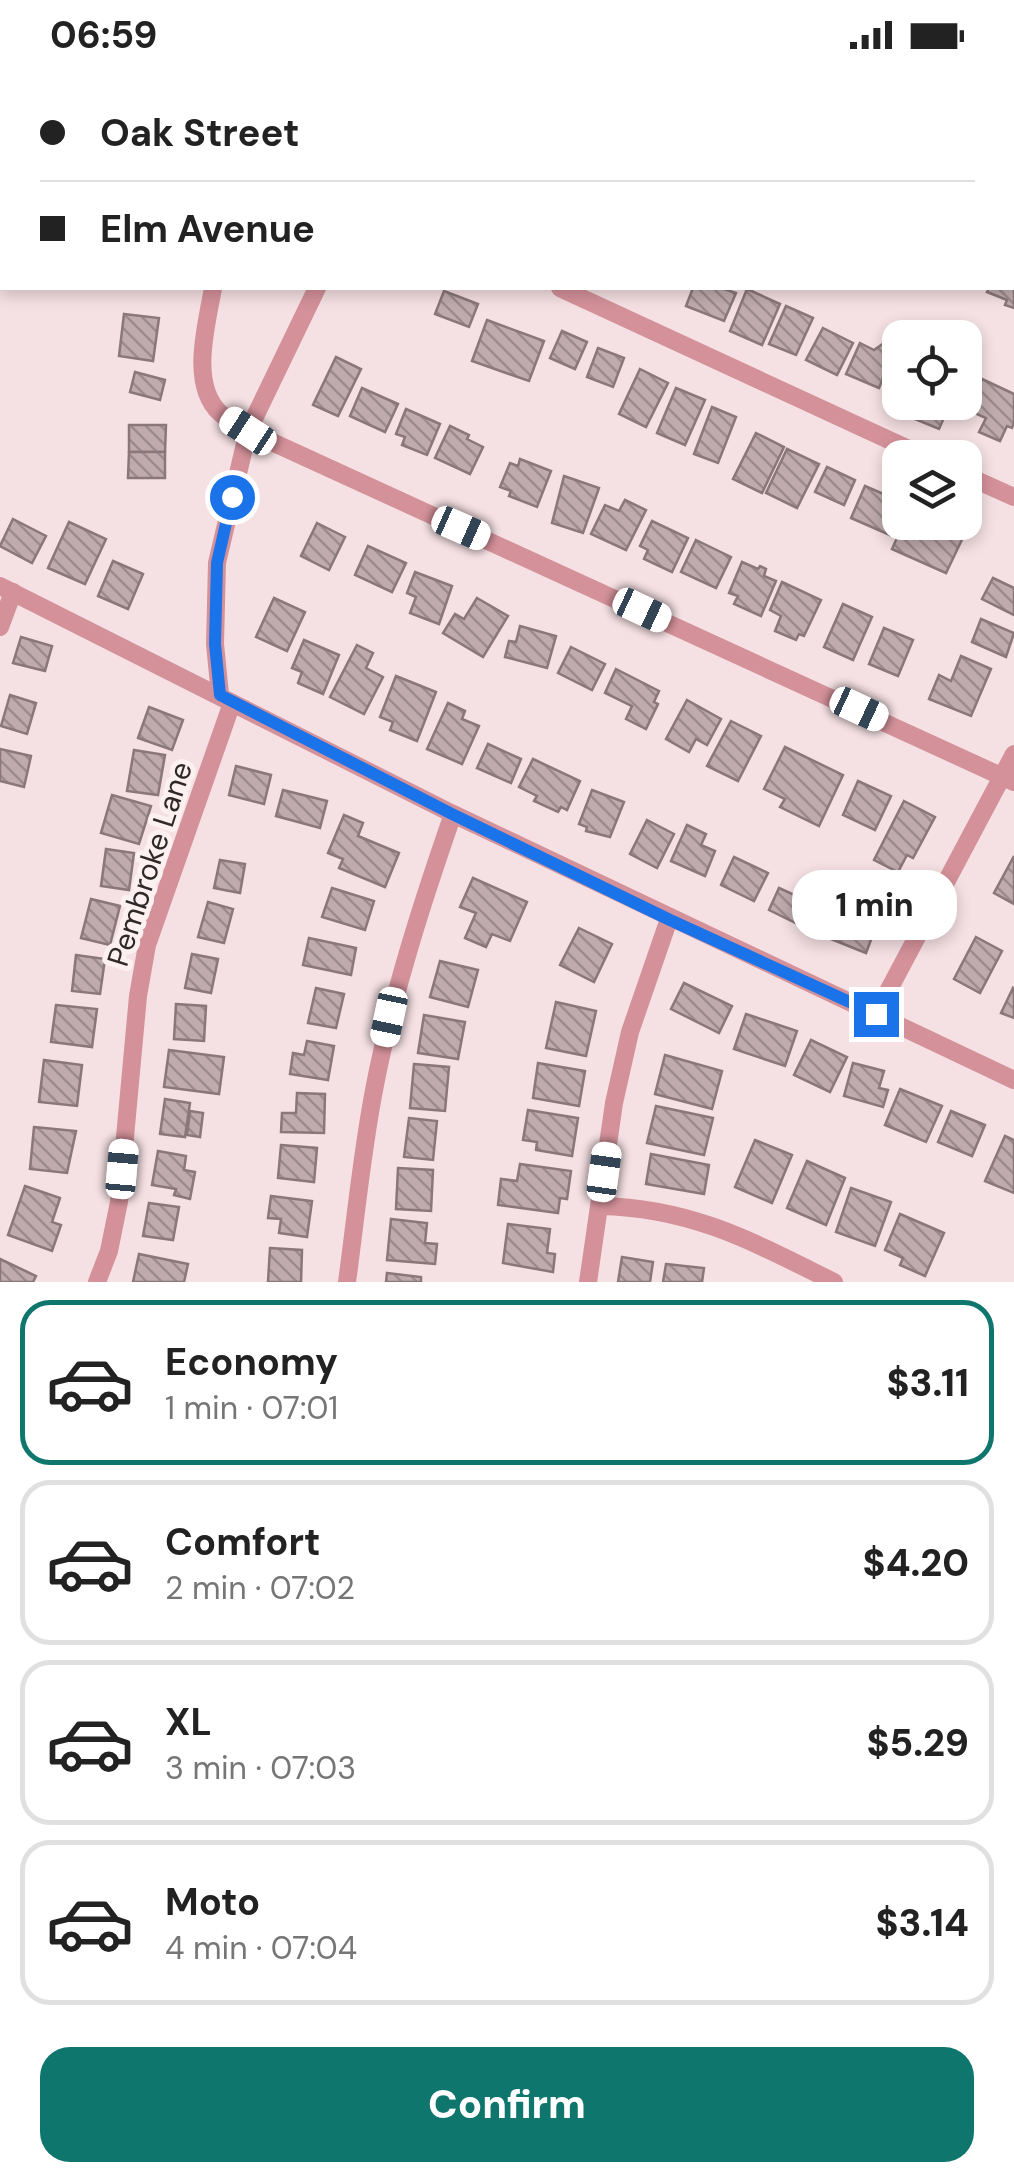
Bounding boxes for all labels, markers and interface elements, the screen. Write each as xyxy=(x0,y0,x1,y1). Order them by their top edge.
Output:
text: 06:59 xyxy=(50,10,157,60)
text: Oak Street xyxy=(100,108,300,158)
text: Elm Avenue xyxy=(100,204,315,254)
map controls xyxy=(882,320,982,540)
button: locate xyxy=(882,320,982,420)
car xyxy=(215,402,281,460)
button: layers xyxy=(882,440,982,540)
route start xyxy=(210,475,255,520)
car xyxy=(427,502,495,554)
car xyxy=(608,584,676,636)
car xyxy=(825,683,893,735)
street label: Pembroke Lane xyxy=(98,757,201,971)
callout: 1 min xyxy=(794,869,958,939)
text: 1 min xyxy=(835,884,914,926)
car xyxy=(368,985,410,1049)
route end xyxy=(854,992,899,1037)
car xyxy=(104,1138,140,1200)
car xyxy=(585,1140,623,1204)
text: Economy xyxy=(165,1337,338,1387)
icon: car xyxy=(45,1338,135,1428)
text: $3.11 xyxy=(886,1358,969,1408)
text: 1 min · 07:01 xyxy=(165,1387,338,1429)
text: Comfort xyxy=(165,1517,321,1567)
icon: car xyxy=(45,1518,135,1608)
text: $4.20 xyxy=(863,1538,969,1588)
text: 2 min · 07:02 xyxy=(165,1567,355,1609)
text: XL xyxy=(165,1697,212,1747)
icon: car xyxy=(45,1698,135,1788)
text: $5.29 xyxy=(867,1718,969,1768)
text: 3 min · 07:03 xyxy=(165,1747,356,1789)
text: Moto xyxy=(165,1877,260,1927)
icon: car xyxy=(45,1878,135,1968)
text: $3.14 xyxy=(876,1898,969,1948)
text: 4 min · 07:04 xyxy=(165,1927,357,1969)
button: Confirm xyxy=(40,2047,974,2162)

